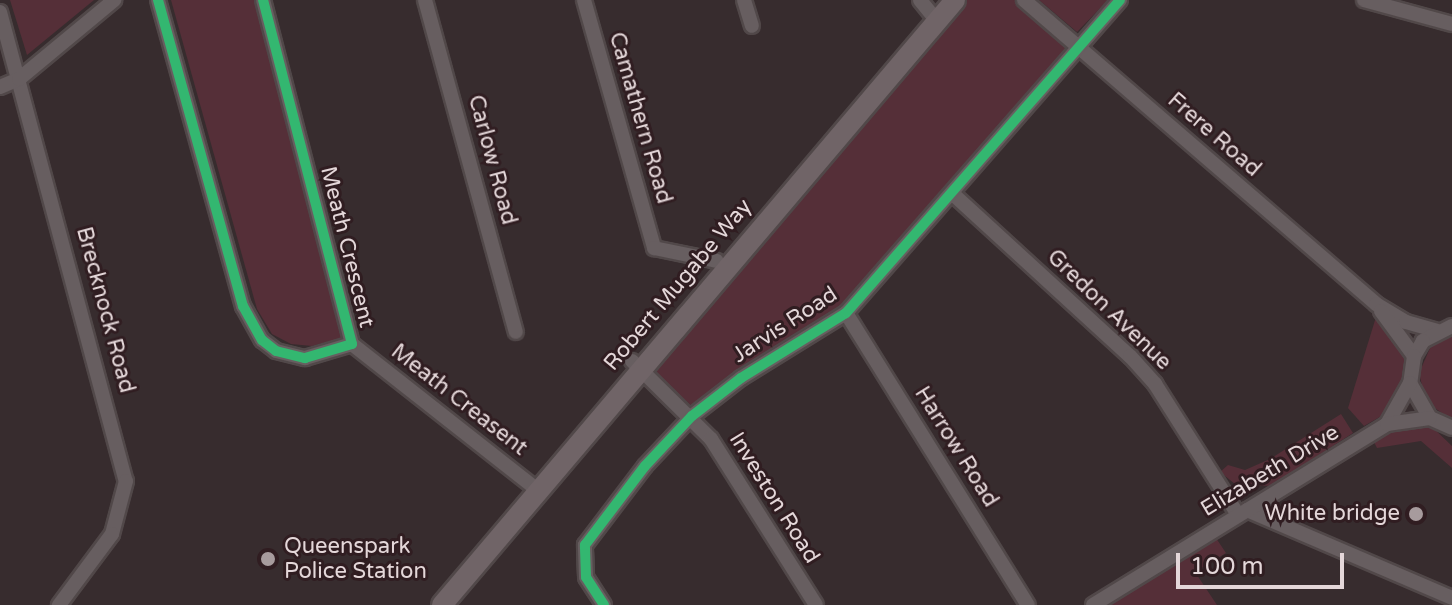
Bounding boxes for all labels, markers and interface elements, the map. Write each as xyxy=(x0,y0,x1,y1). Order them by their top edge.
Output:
street label: Camathern Road xyxy=(603,29,677,207)
street label: Frere Road xyxy=(1162,87,1266,183)
street label: Carlow Road xyxy=(462,92,522,228)
street label: Meath Crescent xyxy=(314,164,380,330)
street label: Robert Mugabe Way xyxy=(598,194,758,376)
street label: Brecknock Road xyxy=(70,224,140,396)
street label: Gredon Avenue xyxy=(1041,244,1177,376)
street label: Jarvis Road xyxy=(728,281,842,369)
street label: Meath Creasent xyxy=(386,339,532,461)
street label: Harrow Road xyxy=(908,382,1004,512)
street label: Elizabeth Drive xyxy=(1196,419,1344,523)
street label: Investon Road xyxy=(723,428,825,568)
place label: White bridge xyxy=(1264,501,1400,527)
marker: White bridge xyxy=(1407,505,1425,523)
place label: Queenspark Police Station xyxy=(284,533,427,584)
scale bar xyxy=(1180,537,1348,587)
marker: Queenspark Police Station xyxy=(259,550,277,568)
text: 100 m xyxy=(1190,552,1264,581)

